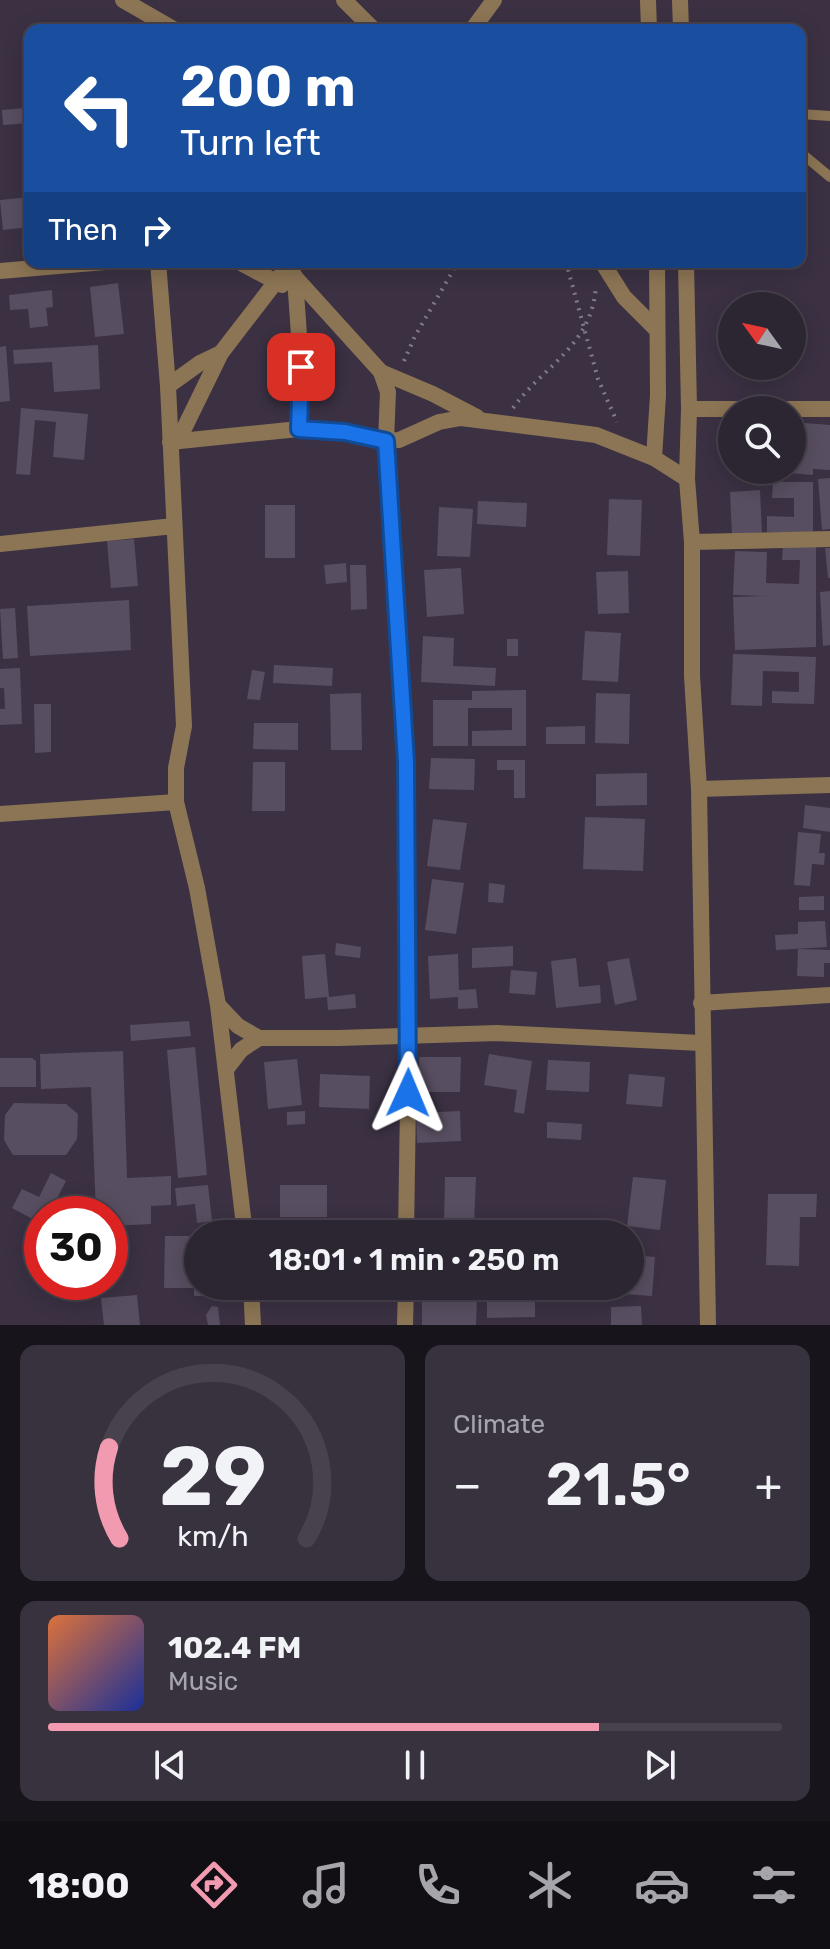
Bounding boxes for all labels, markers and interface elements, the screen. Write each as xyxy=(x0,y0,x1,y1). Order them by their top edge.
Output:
text: 200 m xyxy=(180,54,356,120)
icon: left xyxy=(48,56,152,160)
text: Turn left xyxy=(180,121,321,164)
icon: right xyxy=(134,208,178,252)
text: Then xyxy=(48,212,118,248)
north arrow xyxy=(718,292,806,380)
map controls xyxy=(718,292,806,484)
pin xyxy=(267,333,335,401)
icon: arrive xyxy=(279,345,323,389)
button: search xyxy=(718,396,806,484)
position arrow xyxy=(366,1051,450,1135)
speed limit sign: 30 xyxy=(24,1196,128,1300)
text: 18:01 · 1 min · 250 m xyxy=(269,1242,559,1278)
text: Climate xyxy=(453,1409,545,1440)
text: 29 xyxy=(159,1427,266,1526)
text: 21.5° xyxy=(545,1449,691,1520)
text: − xyxy=(453,1459,482,1511)
text: + xyxy=(755,1459,782,1511)
text: km/h xyxy=(177,1519,248,1553)
text: 102.4 FM xyxy=(168,1630,301,1666)
text: Music xyxy=(168,1666,238,1697)
icon: previous xyxy=(148,1743,192,1787)
icon: pause xyxy=(393,1743,437,1787)
icon: next xyxy=(638,1743,682,1787)
icon: directions xyxy=(186,1857,242,1913)
icon: music xyxy=(298,1857,354,1913)
icon: phone xyxy=(410,1857,466,1913)
icon: climate xyxy=(522,1857,578,1913)
icon: car xyxy=(634,1857,690,1913)
icon: filters xyxy=(746,1857,802,1913)
text: 18:00 xyxy=(28,1864,130,1907)

